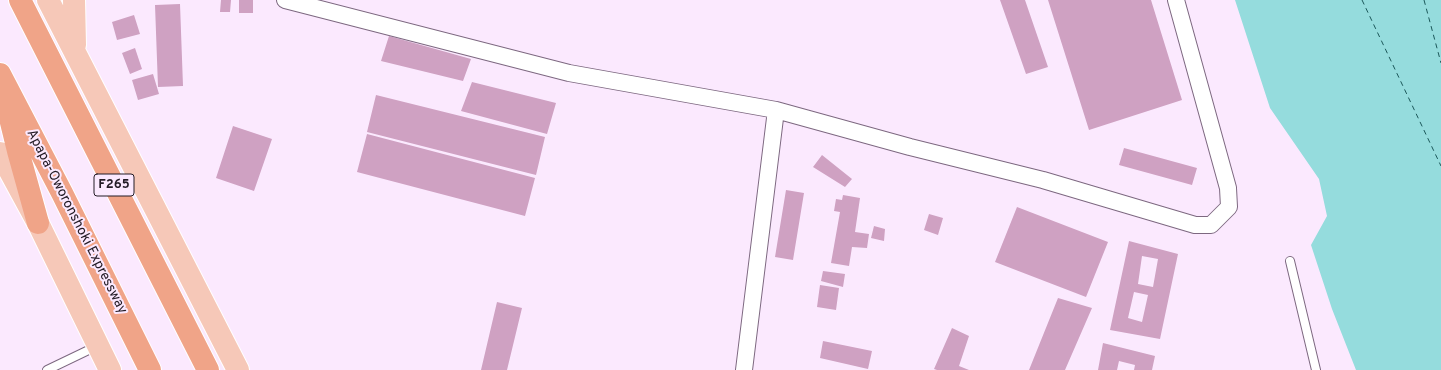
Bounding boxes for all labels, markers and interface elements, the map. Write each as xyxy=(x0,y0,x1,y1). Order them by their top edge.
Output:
street label: Apapa-Oworonshoki Expressway xyxy=(22,127,130,317)
road number: F265 xyxy=(94,174,134,196)

